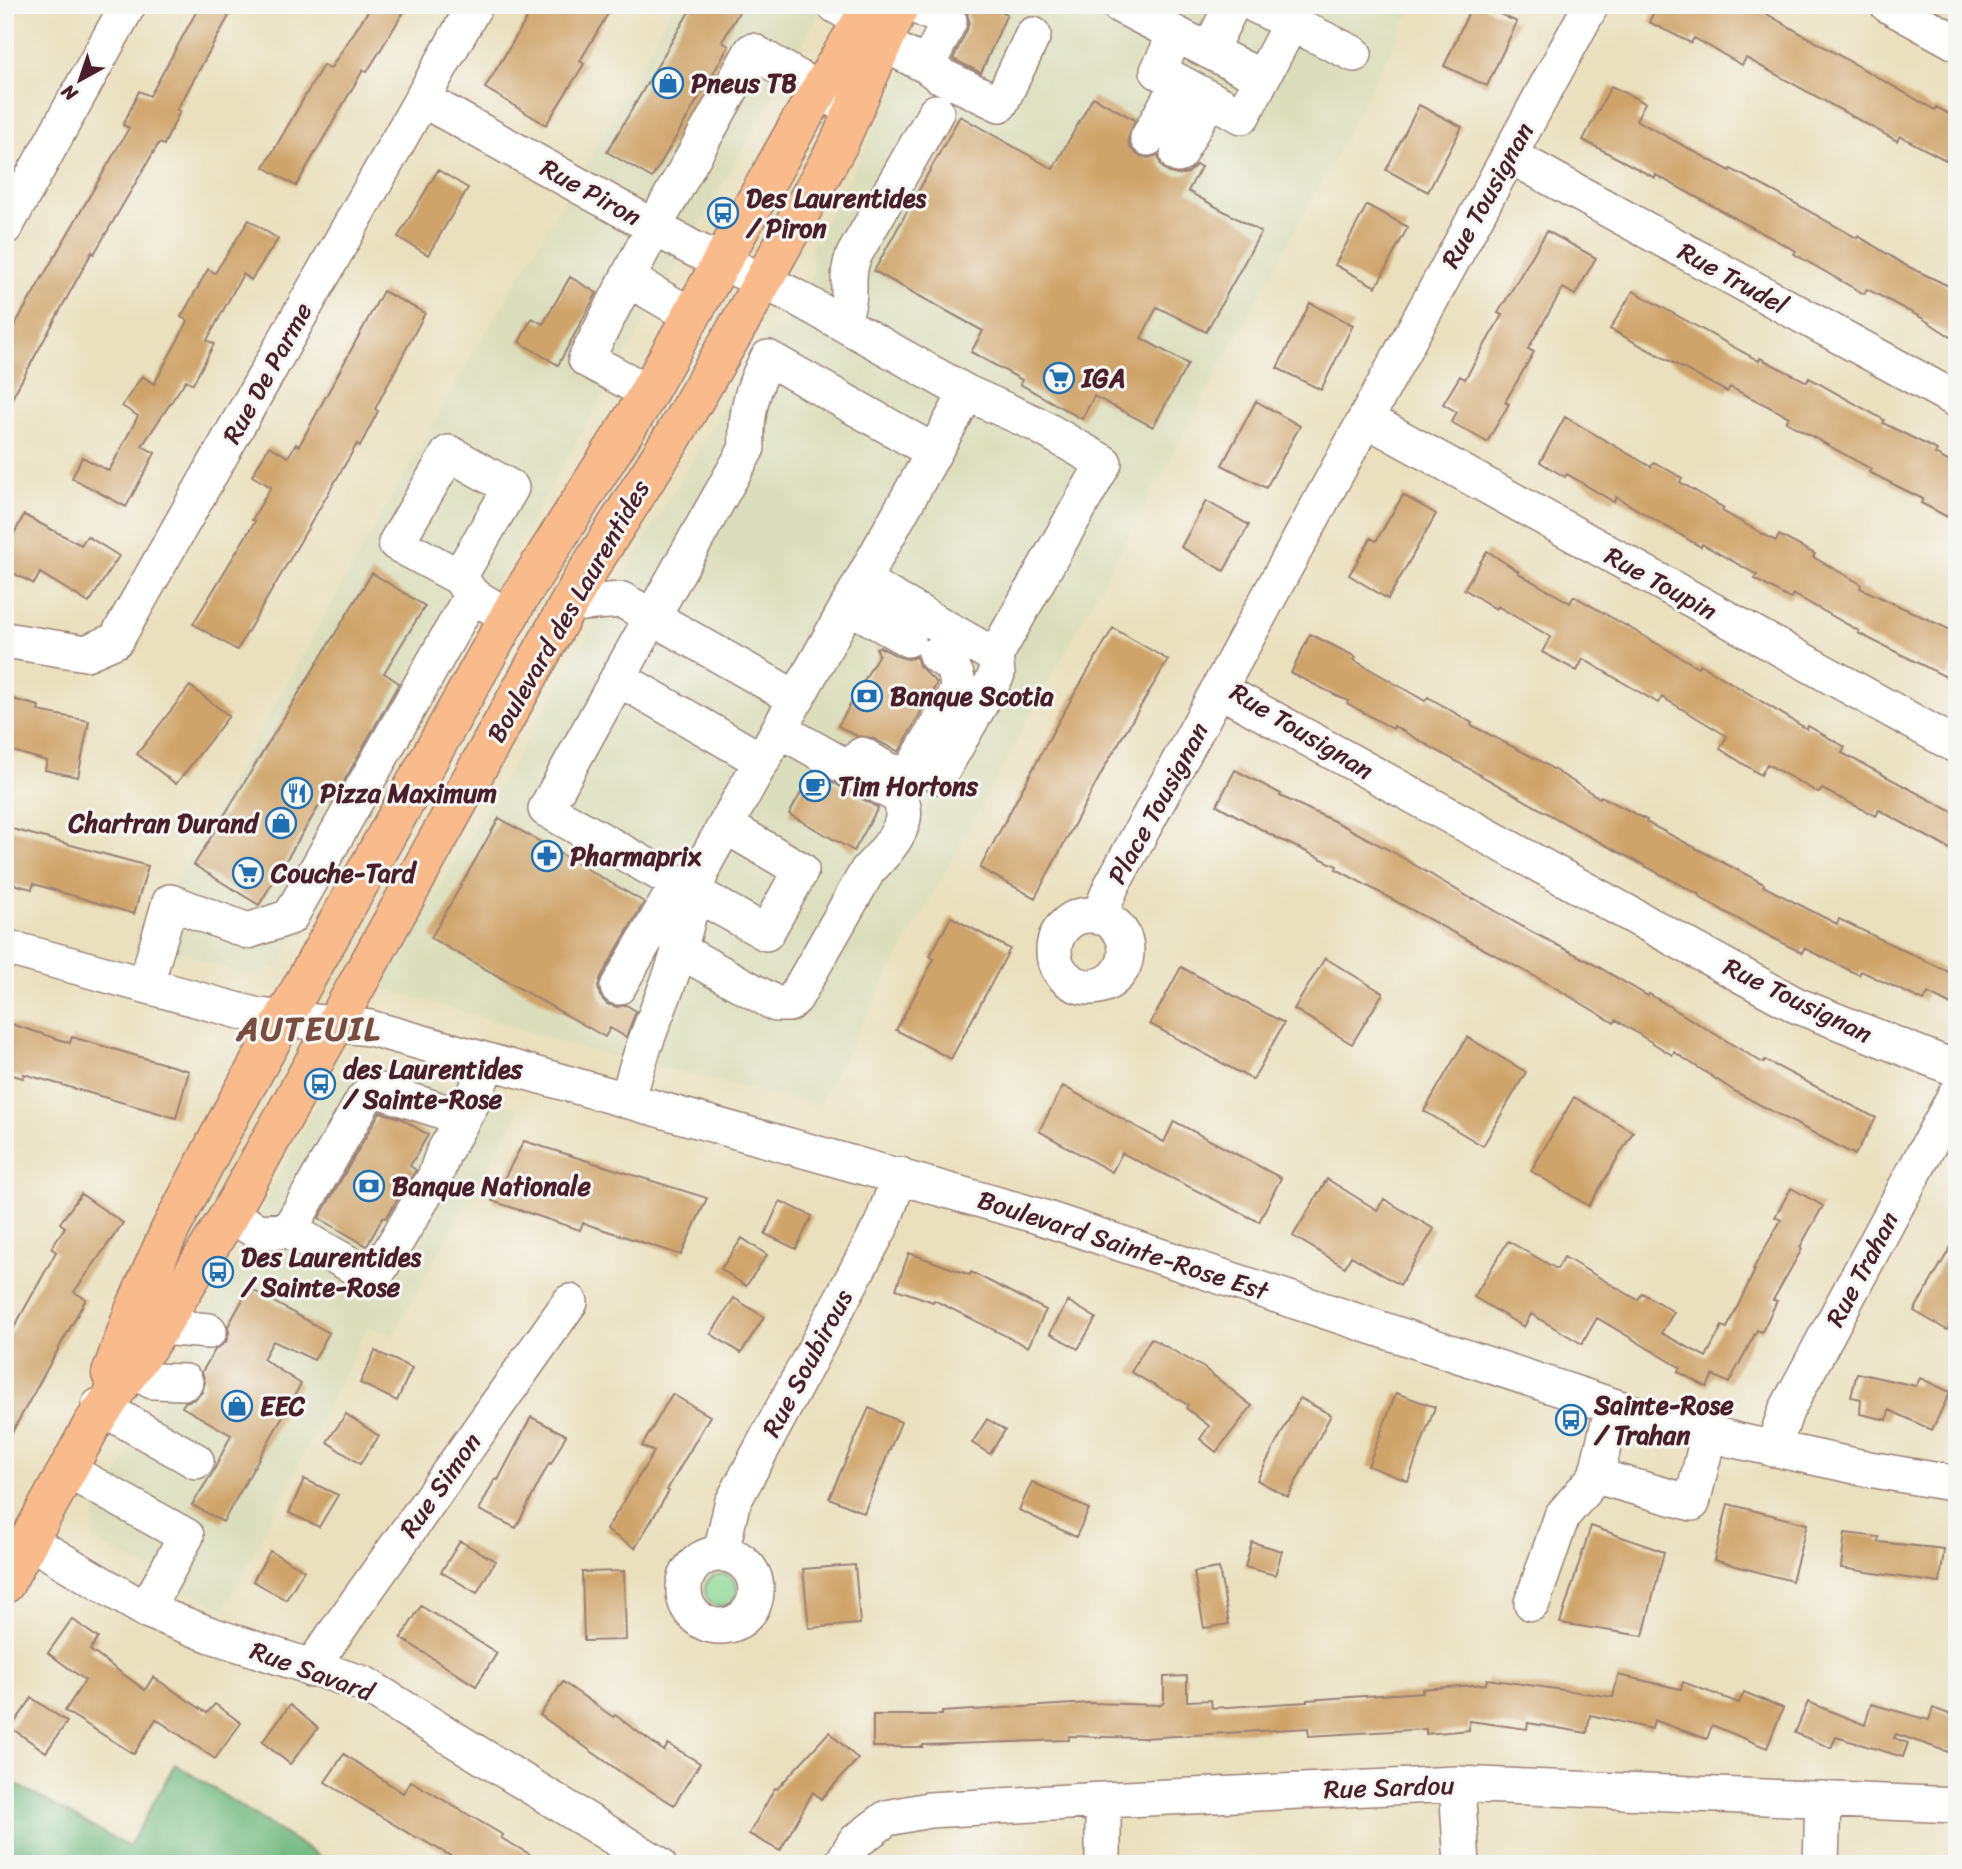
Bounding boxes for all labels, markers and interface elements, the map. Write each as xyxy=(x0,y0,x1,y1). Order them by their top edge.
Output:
north arrow xyxy=(46,46,116,116)
place label: Pneus TB xyxy=(691,60,797,106)
shop icon: Pneus TB xyxy=(651,66,685,100)
text: N xyxy=(53,75,86,110)
street label: Rue Tousignan xyxy=(1428,113,1546,277)
street label: Rue Piron xyxy=(532,145,650,239)
place label: Des Laurentides / Piron xyxy=(745,175,928,251)
bus stop icon: Des Laurentides / Piron xyxy=(706,196,740,230)
street label: Rue Trudel xyxy=(1669,229,1797,328)
street label: Rue De Parme xyxy=(209,293,325,453)
place label: IGA xyxy=(1080,355,1125,401)
supermarket icon: IGA xyxy=(1042,361,1076,395)
street label: Boulevard des Laurentides xyxy=(474,470,662,752)
street label: Rue Toupin xyxy=(1596,533,1726,633)
street label: Rue Tousignan xyxy=(1221,670,1383,792)
place label: Banque Scotia xyxy=(890,673,1054,719)
bank icon: Banque Scotia xyxy=(850,679,884,713)
street label: Place Tousignan xyxy=(1094,713,1222,893)
place label: Tim Hortons xyxy=(838,763,979,809)
cafe icon: Tim Hortons xyxy=(798,769,832,803)
place label: Pizza Maximum xyxy=(320,770,497,816)
restaurant icon: Pizza Maximum xyxy=(280,776,314,810)
place label: Chartran Durand xyxy=(68,800,260,846)
shop icon: Chartran Durand xyxy=(264,806,298,840)
place label: Pharmaprix xyxy=(570,833,702,879)
pharmacy icon: Pharmaprix xyxy=(530,839,564,873)
place label: Couche-Tard xyxy=(270,850,417,896)
supermarket icon: Couche-Tard xyxy=(231,856,265,890)
street label: Rue Tousignan xyxy=(1715,944,1881,1056)
district label: AUTEUIL xyxy=(235,1000,381,1058)
place label: des Laurentides / Sainte-Rose xyxy=(342,1046,524,1122)
bus stop icon: des Laurentides / Sainte-Rose xyxy=(303,1067,337,1101)
place label: Banque Nationale xyxy=(392,1163,591,1209)
bank icon: Banque Nationale xyxy=(352,1169,386,1203)
street label: Boulevard Sainte-Rose Est xyxy=(972,1176,1276,1314)
street label: Rue Trahan xyxy=(1812,1203,1912,1335)
place label: Des Laurentides / Sainte-Rose xyxy=(240,1234,423,1310)
bus stop icon: Des Laurentides / Sainte-Rose xyxy=(201,1255,235,1289)
street label: Rue Soubirous xyxy=(749,1280,866,1446)
place label: Sainte-Rose / Trahan xyxy=(1593,1382,1734,1458)
place label: EEC xyxy=(260,1383,306,1429)
shop icon: EEC xyxy=(220,1389,254,1423)
bus stop icon: Sainte-Rose / Trahan xyxy=(1554,1403,1588,1437)
street label: Rue Simon xyxy=(387,1422,493,1548)
street label: Rue Savard xyxy=(244,1627,383,1715)
street label: Rue Sardou xyxy=(1323,1762,1455,1812)

